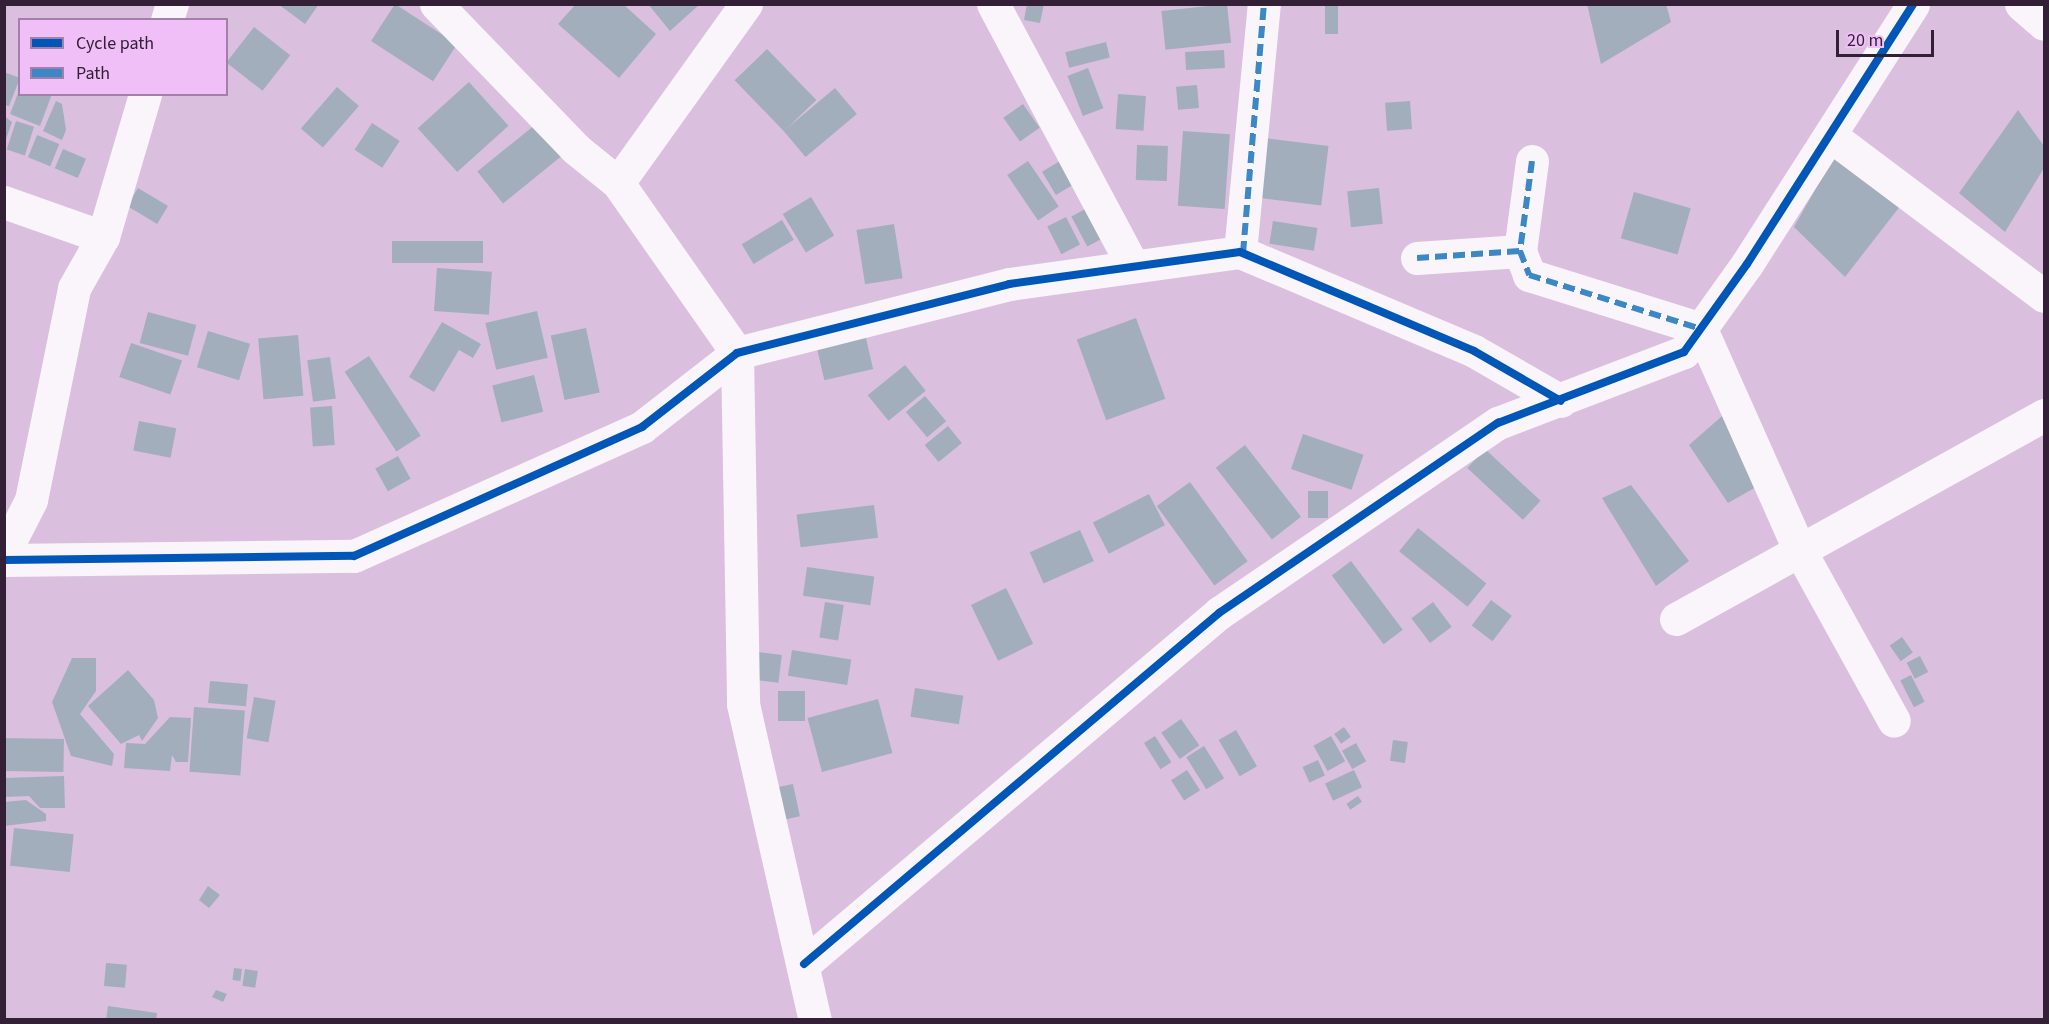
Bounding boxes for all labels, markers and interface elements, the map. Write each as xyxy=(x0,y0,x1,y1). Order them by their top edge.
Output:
legend xyxy=(18,18,228,96)
scale bar xyxy=(1839,18,1936,56)
text: 20 m xyxy=(1847,28,1883,53)
text: Cycle path xyxy=(76,31,154,56)
text: Path xyxy=(76,61,110,86)

